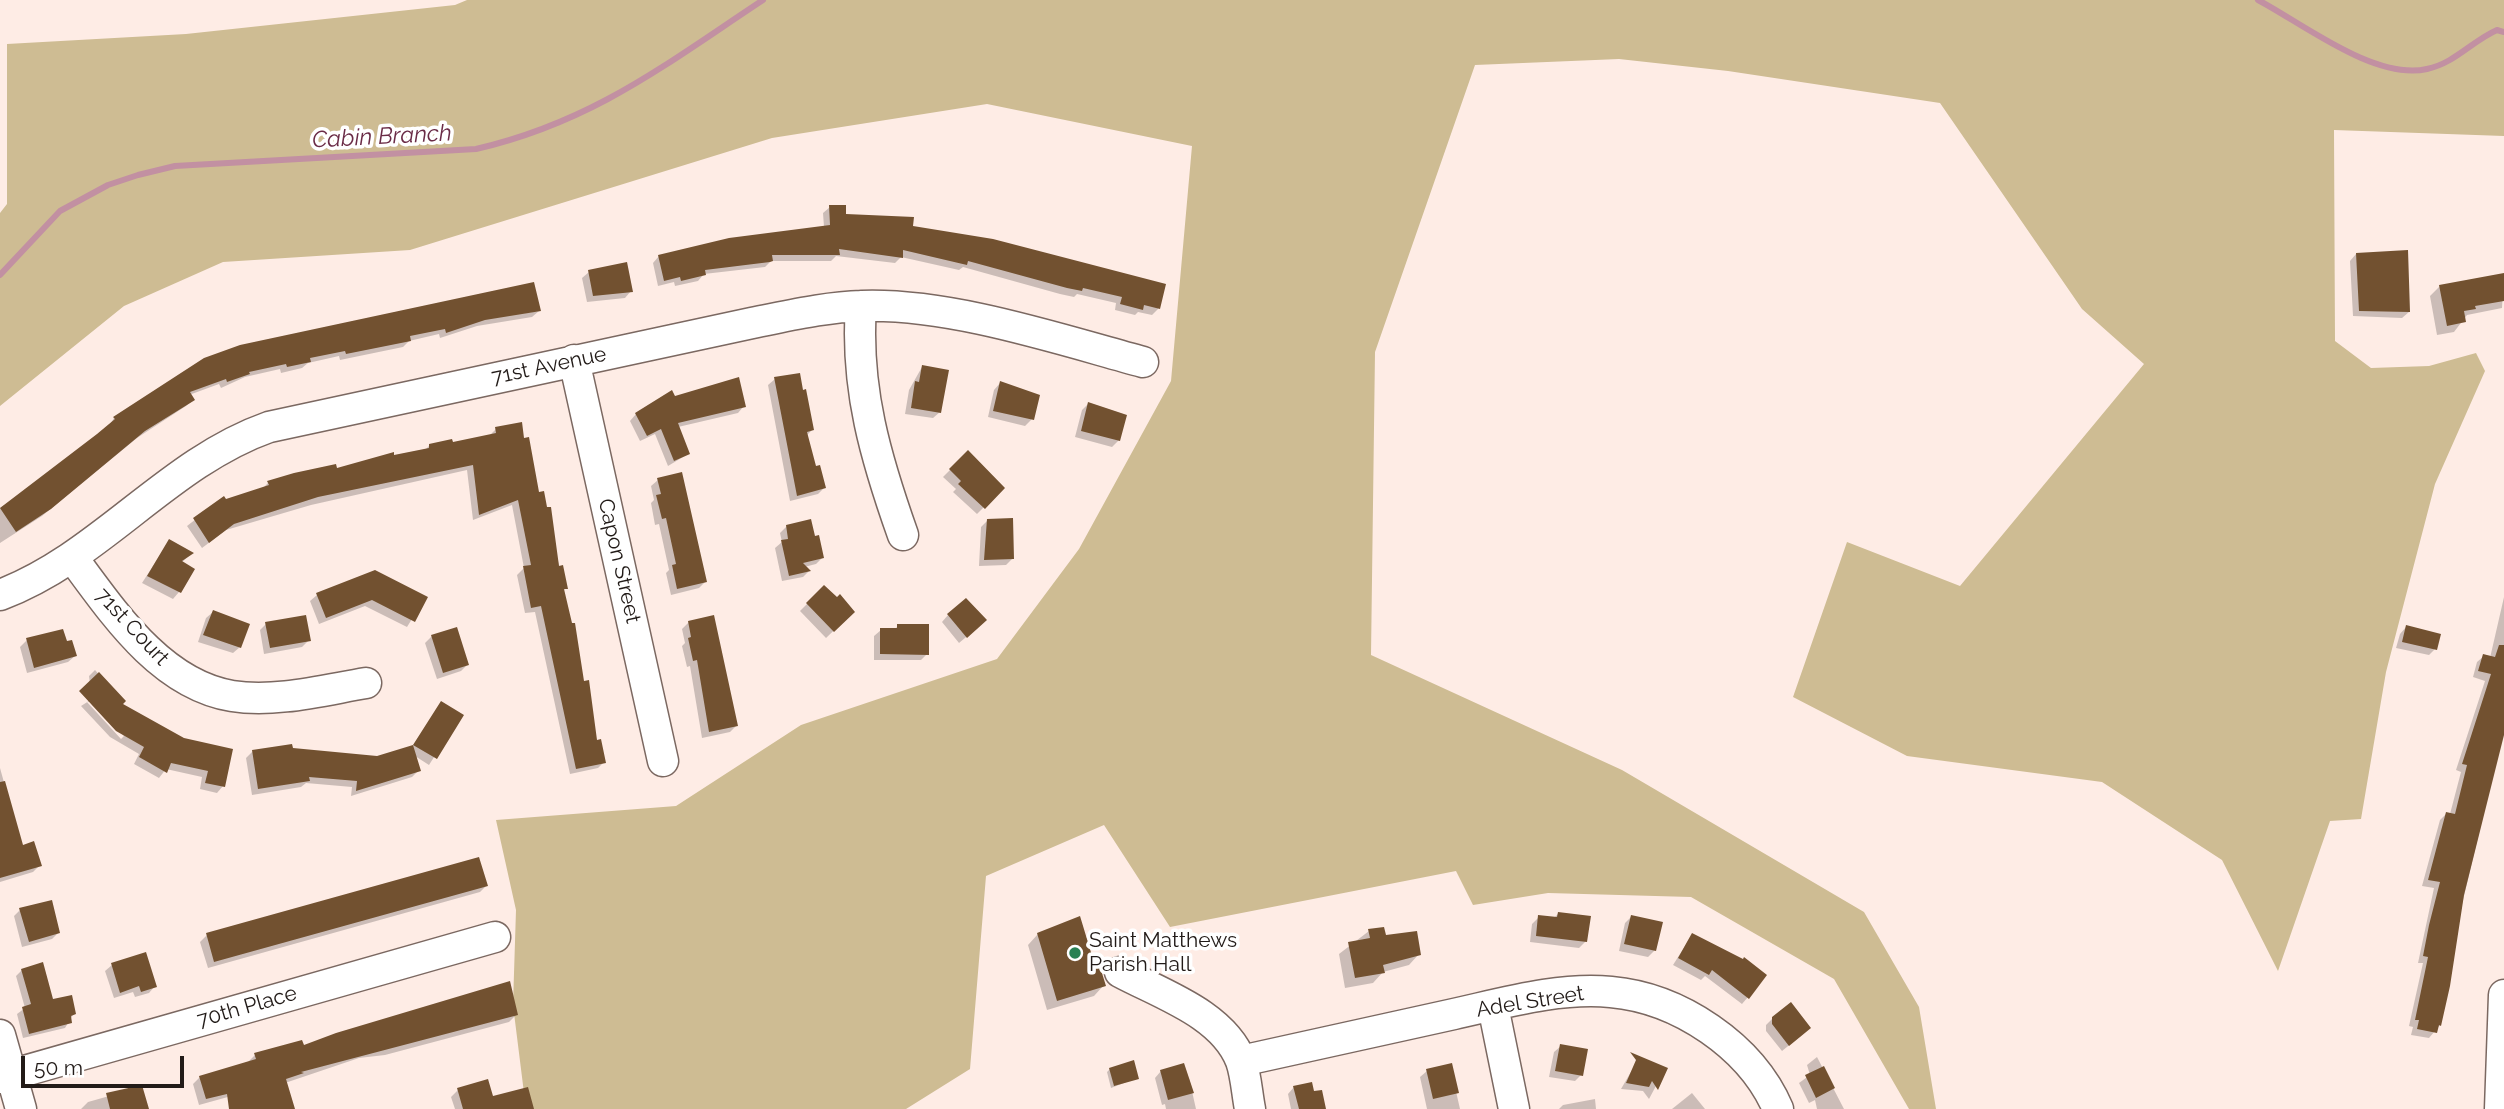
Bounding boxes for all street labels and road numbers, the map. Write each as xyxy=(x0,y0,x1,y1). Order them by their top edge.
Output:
street label: 71st Avenue xyxy=(489,342,609,390)
street label: Capon Street xyxy=(592,496,646,626)
street label: 71st Court xyxy=(90,583,174,671)
street label: 70th Place xyxy=(194,981,300,1033)
street label: Adel Street xyxy=(1474,981,1586,1023)

